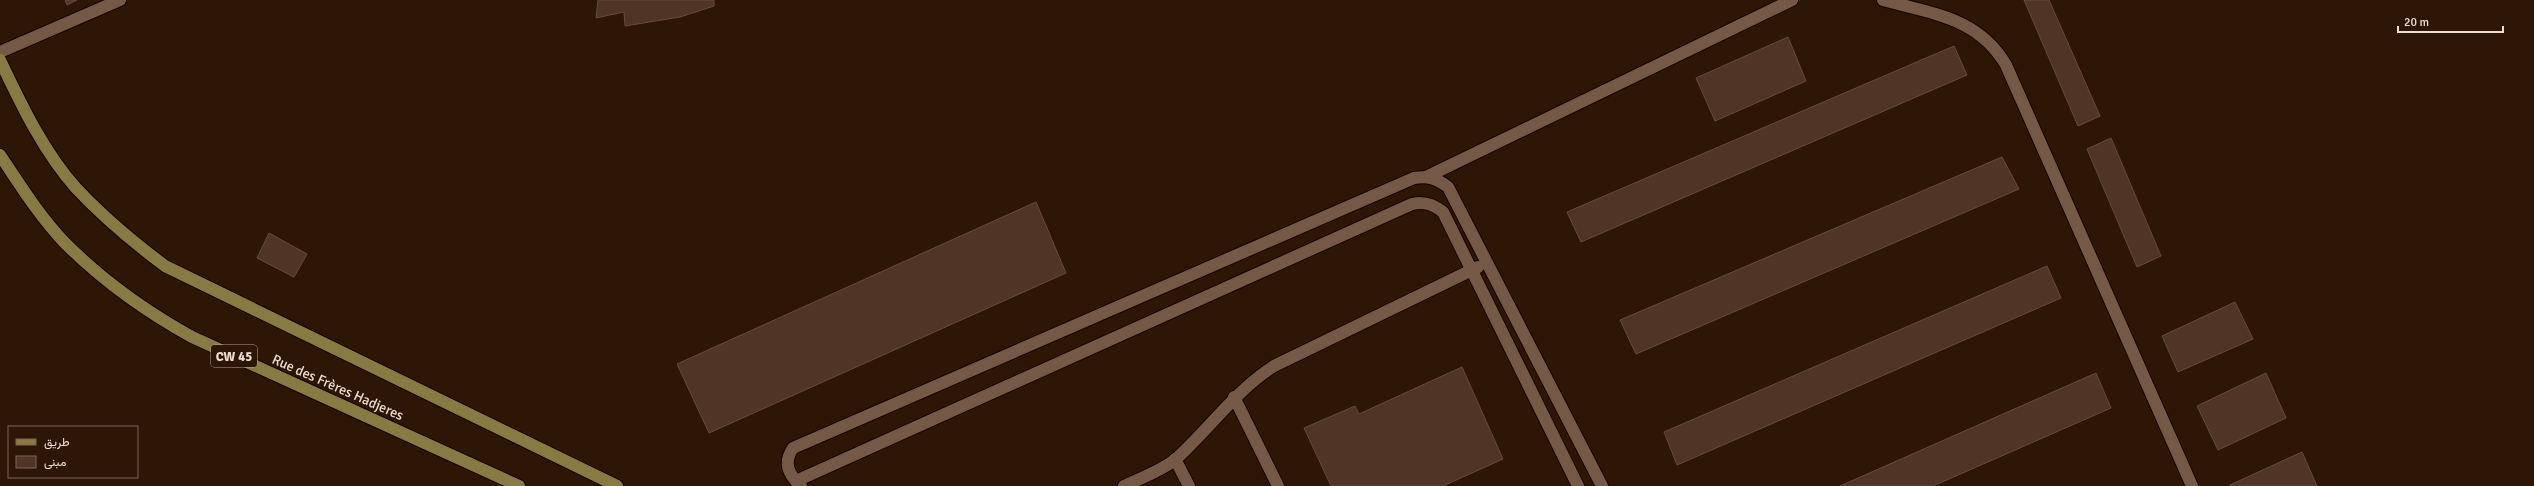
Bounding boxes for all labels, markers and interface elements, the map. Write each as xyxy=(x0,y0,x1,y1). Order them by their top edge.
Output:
scale bar xyxy=(2398,8,2503,34)
text: 20 m xyxy=(2404,15,2429,30)
road number: CW 45 xyxy=(211,345,257,367)
street label: Rue des Frères Hadjeres xyxy=(269,351,406,424)
legend xyxy=(8,426,138,478)
text: طريق xyxy=(44,435,70,450)
text: مبنى xyxy=(44,455,66,470)

